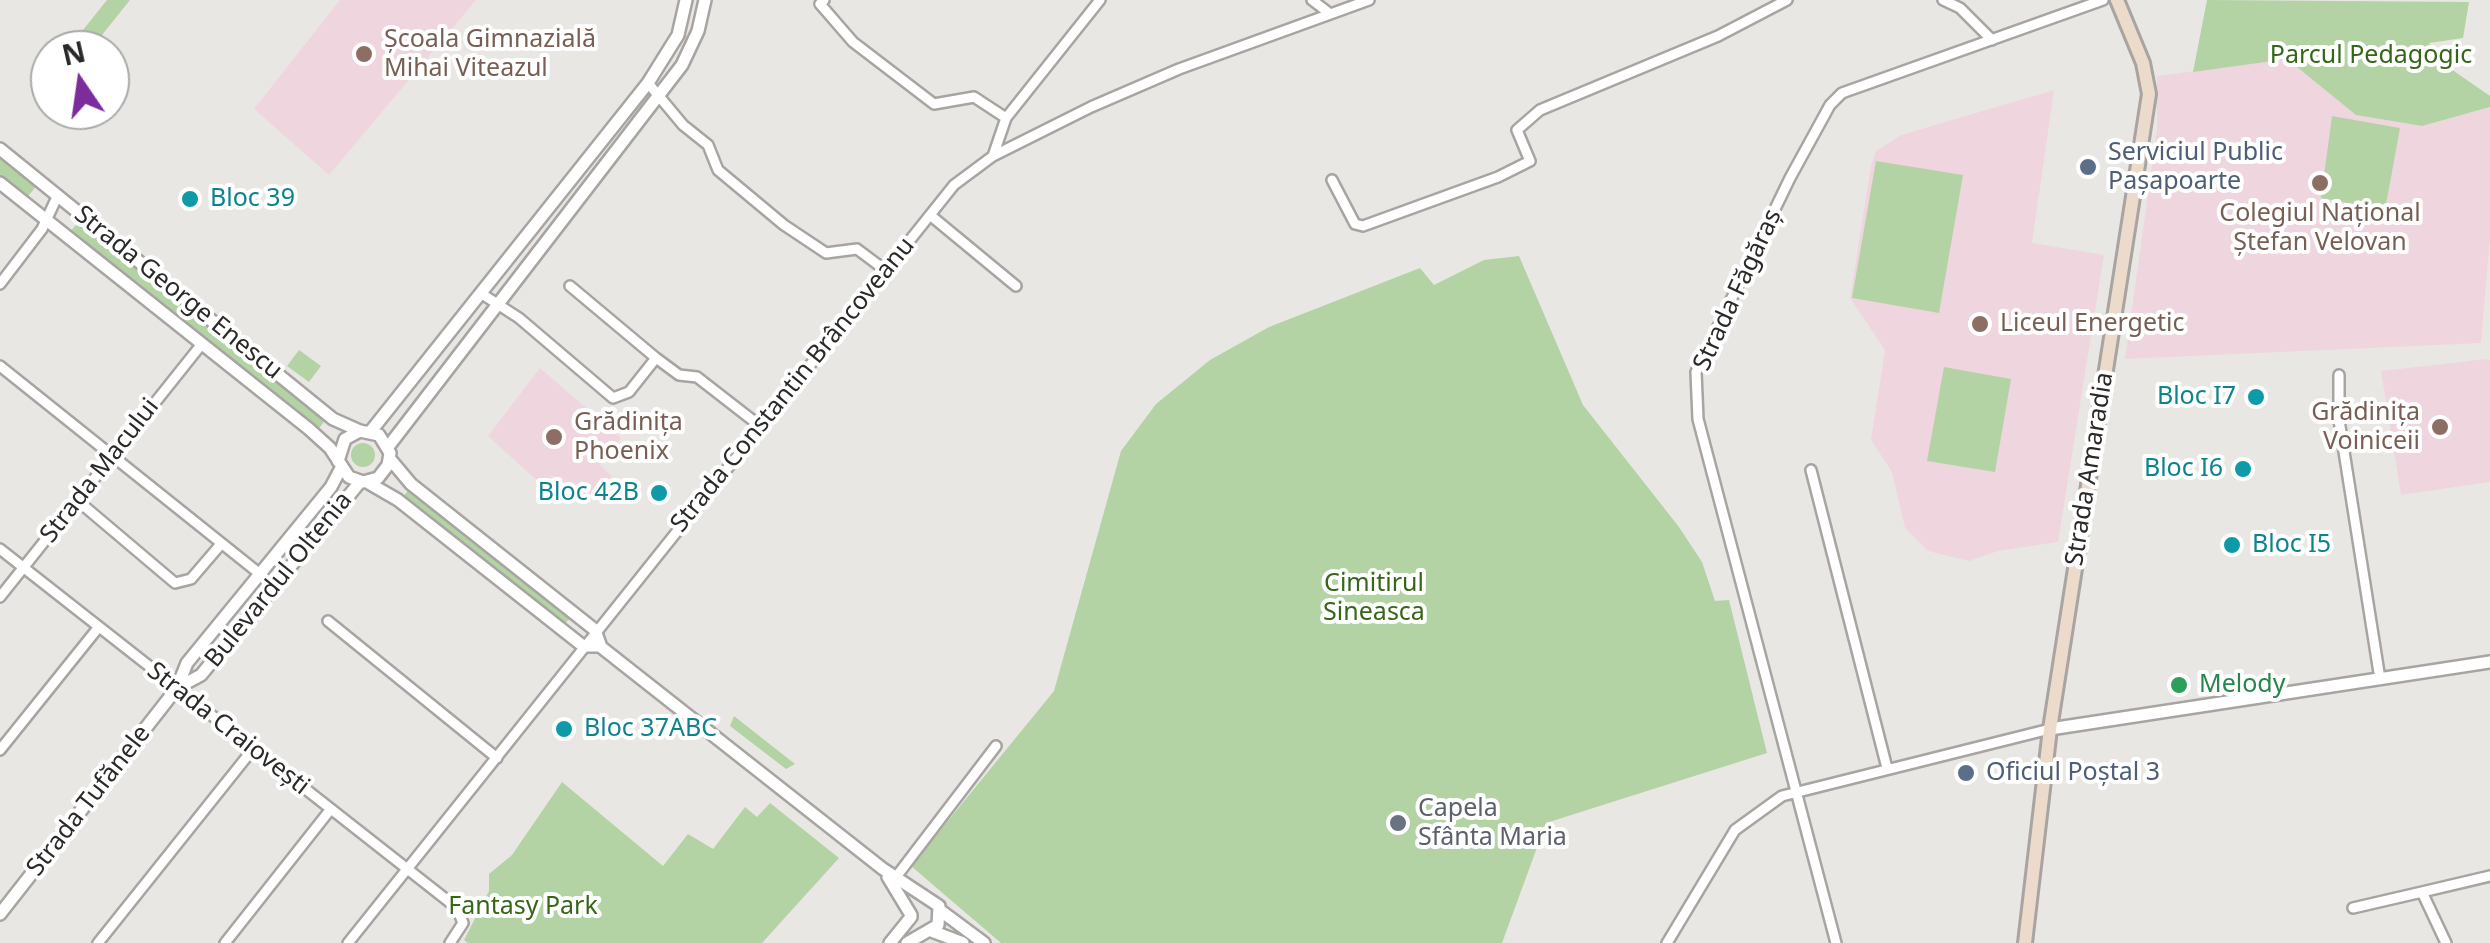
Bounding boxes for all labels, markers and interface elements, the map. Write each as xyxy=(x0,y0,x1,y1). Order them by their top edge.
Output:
place label: Școala Gimnazială Mihai Viteazul xyxy=(384,25,596,84)
north arrow xyxy=(30,30,130,130)
text: N xyxy=(58,32,89,74)
park label: Parcul Pedagogic xyxy=(2270,41,2472,71)
marker: Școala Gimnazială Mihai Viteazul xyxy=(353,43,375,65)
place label: Serviciul Public Pașapoarte xyxy=(2108,138,2283,197)
marker: Serviciul Public Pașapoarte xyxy=(2077,156,2099,178)
marker: Colegiul Național Ștefan Velovan xyxy=(2309,172,2331,194)
place label: Bloc 39 xyxy=(210,184,295,214)
marker: Bloc 39 xyxy=(179,188,201,210)
place label: Colegiul Național Ștefan Velovan xyxy=(2219,199,2421,258)
street label: Strada George Enescu xyxy=(68,200,288,386)
street label: Strada Făgăraș xyxy=(1687,204,1789,376)
street label: Strada Constantin Brâncoveanu xyxy=(665,232,921,538)
place label: Liceul Energetic xyxy=(2000,309,2185,339)
marker: Liceul Energetic xyxy=(1969,313,1991,335)
street label: Strada Amaradia xyxy=(2060,370,2120,568)
place label: Bloc I7 xyxy=(2157,382,2236,412)
marker: Bloc I7 xyxy=(2245,386,2267,408)
street label: Strada Macului xyxy=(34,393,166,549)
place label: Grădinița Voiniceii xyxy=(2311,398,2420,457)
place label: Grădinița Phoenix xyxy=(574,408,683,467)
marker: Grădinița Voiniceii xyxy=(2429,416,2451,438)
marker: Grădinița Phoenix xyxy=(543,426,565,448)
place label: Bloc I6 xyxy=(2144,454,2223,484)
marker: Bloc I6 xyxy=(2232,458,2254,480)
place label: Bloc 42B xyxy=(538,478,639,508)
marker: Bloc 42B xyxy=(648,482,670,504)
street label: Bulevardul Oltenia xyxy=(199,486,359,674)
place label: Bloc I5 xyxy=(2252,530,2331,560)
marker: Bloc I5 xyxy=(2221,534,2243,556)
park label: Cimitirul Sineasca xyxy=(1323,569,1425,628)
street label: Strada Craiovești xyxy=(141,656,315,802)
place label: Melody xyxy=(2199,670,2285,700)
marker: Melody xyxy=(2168,674,2190,696)
place label: Bloc 37ABC xyxy=(584,714,717,744)
marker: Bloc 37ABC xyxy=(553,718,575,740)
street label: Strada Tufănele xyxy=(21,720,157,882)
place label: Oficiul Poștal 3 xyxy=(1986,758,2160,788)
marker: Oficiul Poștal 3 xyxy=(1955,762,1977,784)
place label: Capela Sfânta Maria xyxy=(1418,794,1567,853)
marker: Capela Sfânta Maria xyxy=(1387,812,1409,834)
park label: Fantasy Park xyxy=(448,892,598,922)

